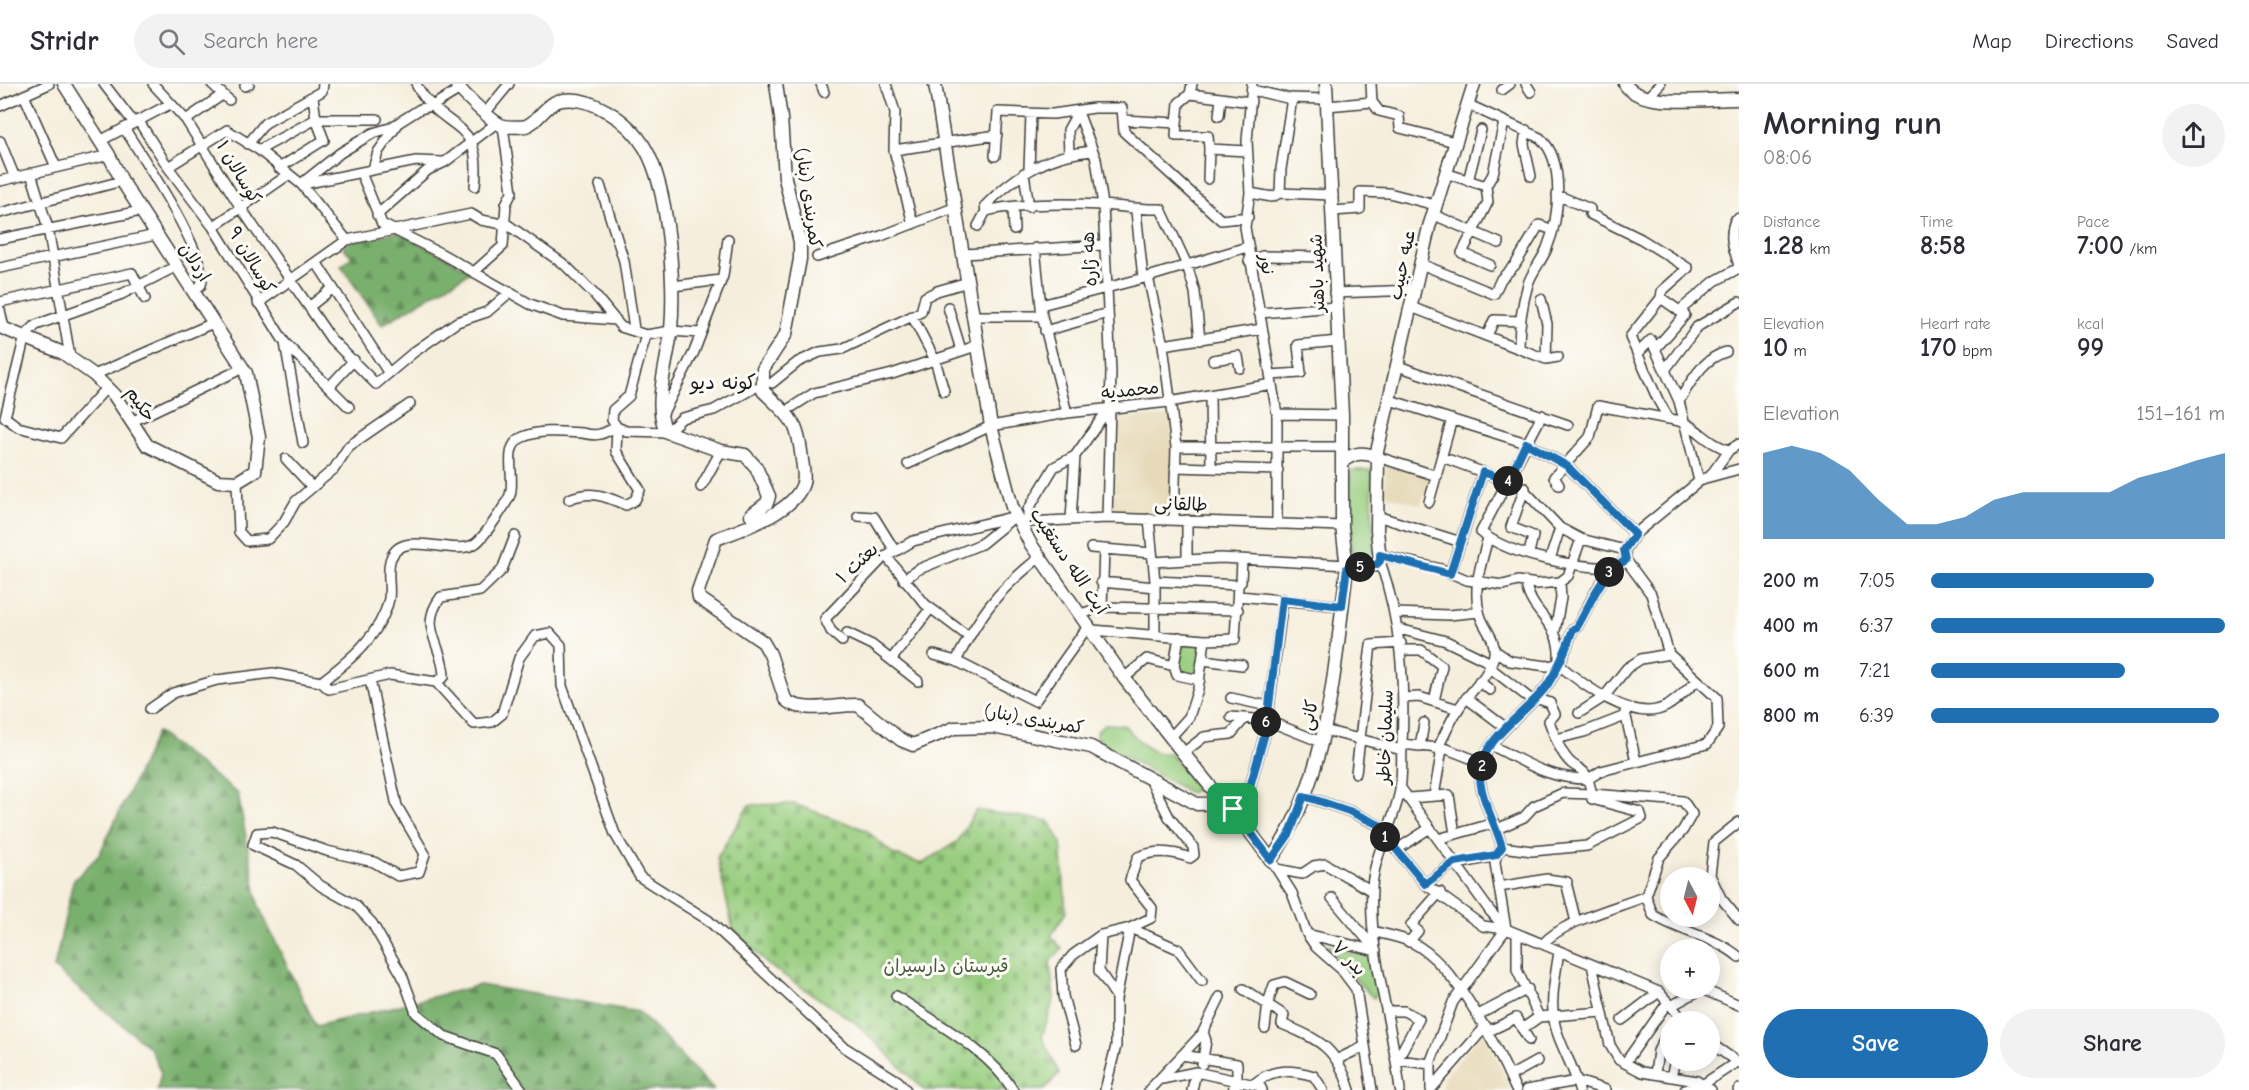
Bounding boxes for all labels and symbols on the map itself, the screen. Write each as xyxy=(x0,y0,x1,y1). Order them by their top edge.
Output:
street label: کوسالان ۱ xyxy=(211,137,266,208)
street label: کمربندی (بنار) xyxy=(791,147,826,250)
street label: کوسالان ۹ xyxy=(223,223,280,298)
street label: عبه حبیب xyxy=(1385,228,1420,302)
street label: هه ژاره xyxy=(1078,231,1101,287)
street label: شهید باهنر xyxy=(1306,233,1329,315)
street label: اردلان xyxy=(174,239,215,286)
street label: نور xyxy=(1254,251,1279,276)
district label: کونه دیو xyxy=(689,371,756,395)
street label: محمدیه xyxy=(1100,377,1160,404)
street label: حکیم xyxy=(119,383,160,428)
pin: 4 xyxy=(1493,466,1523,496)
street label: طالقانی xyxy=(1154,493,1208,516)
street label: آیت الله دستغیب xyxy=(1025,504,1113,620)
street label: بعثت ۱ xyxy=(832,539,883,588)
pin: 5 xyxy=(1345,552,1375,582)
pin: 3 xyxy=(1594,557,1624,587)
street label: سلیمان خاطر xyxy=(1373,689,1398,787)
street label: کانی xyxy=(1296,698,1323,732)
street label: کمربندی (بنار) xyxy=(982,700,1086,739)
pin: 6 xyxy=(1251,707,1281,737)
pin: 2 xyxy=(1467,751,1497,781)
pin xyxy=(1207,783,1258,834)
pin: 1 xyxy=(1370,822,1400,852)
north arrow xyxy=(1660,867,1720,927)
street label: بدر ۷ xyxy=(1327,937,1370,980)
park label: قبرستان دارسیران xyxy=(884,956,1008,977)

